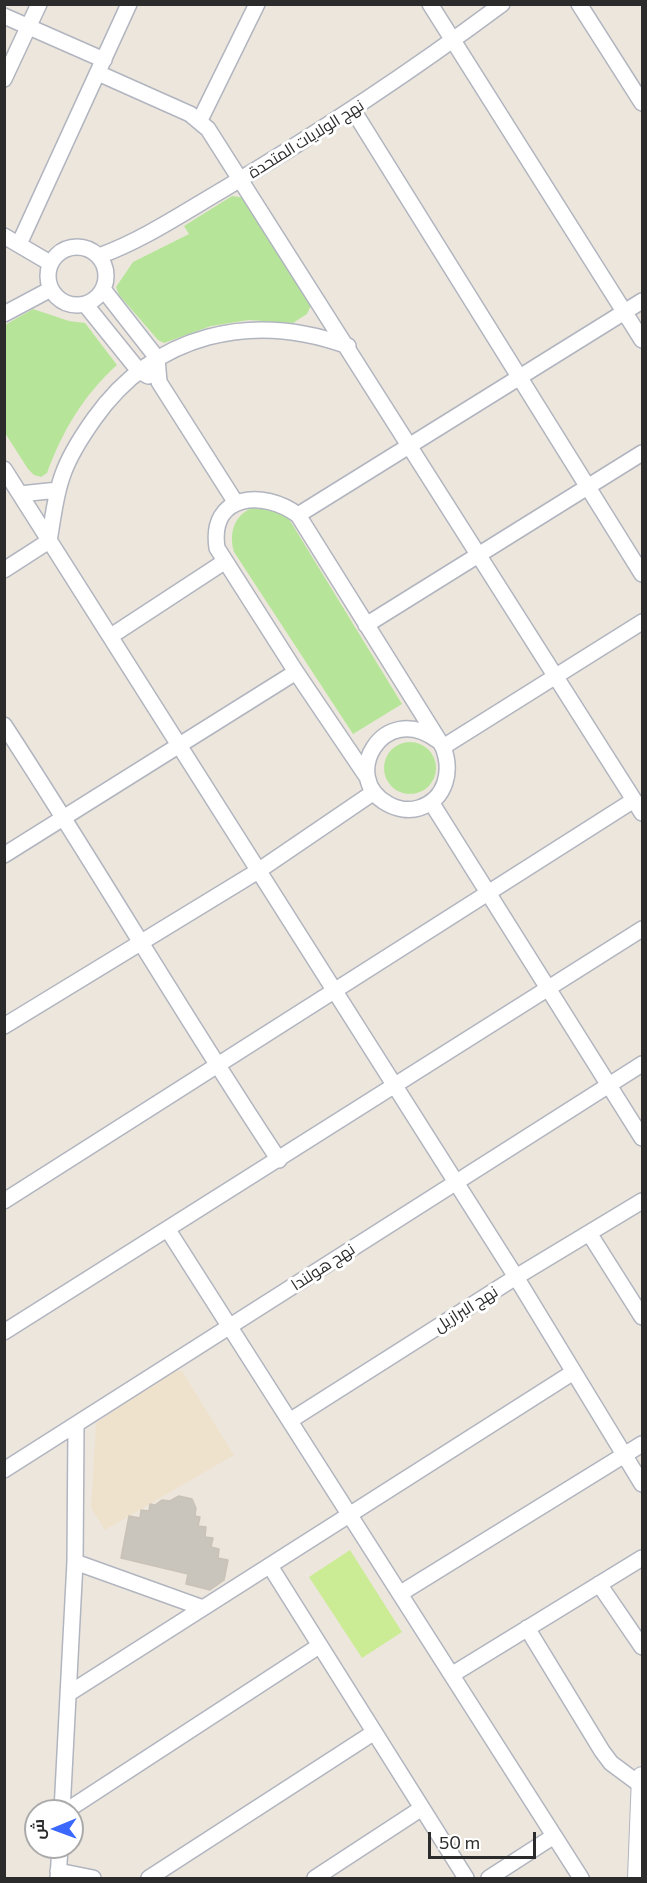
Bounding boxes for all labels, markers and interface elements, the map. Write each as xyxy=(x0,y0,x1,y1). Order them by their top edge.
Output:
street label: نهج الولايات المتحدة xyxy=(245,96,367,182)
street label: نهج هولندا xyxy=(288,1239,358,1295)
street label: نهج البرازيل xyxy=(431,1282,501,1336)
north arrow xyxy=(24,1799,84,1859)
text: ش xyxy=(28,1819,47,1840)
scale bar xyxy=(431,1820,539,1858)
text: 50 m xyxy=(439,1831,480,1853)

